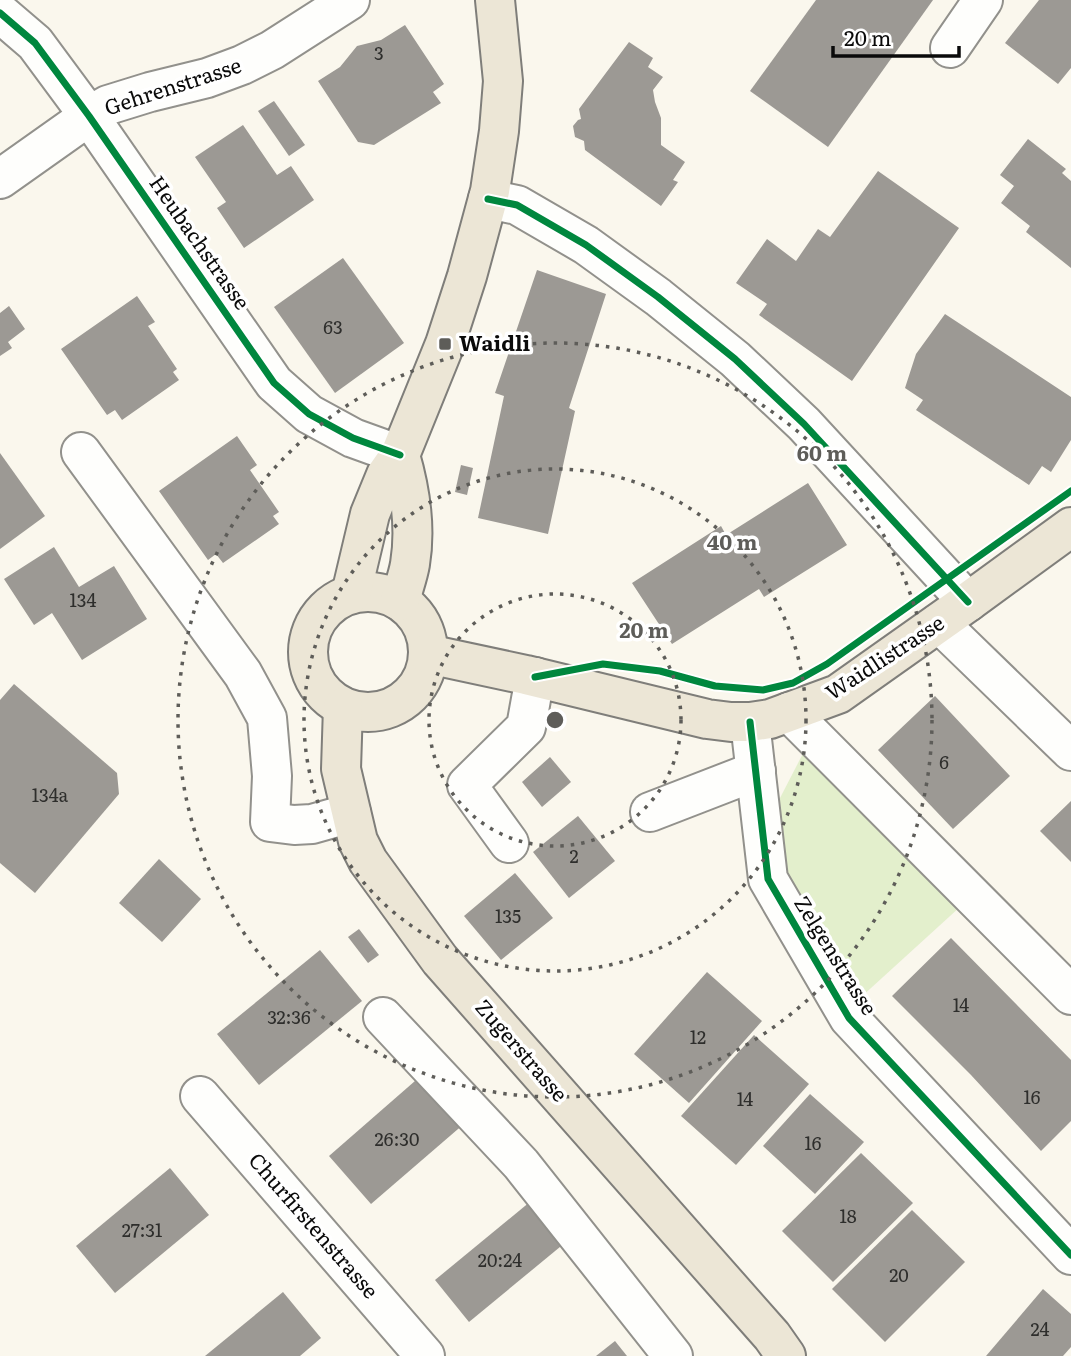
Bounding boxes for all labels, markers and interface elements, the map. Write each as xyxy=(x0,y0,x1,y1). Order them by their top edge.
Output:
scale bar xyxy=(833,14,959,58)
text: 20 m xyxy=(844,21,891,52)
house number: 3 xyxy=(374,39,384,66)
street label: Gehrenstrasse xyxy=(100,48,245,121)
street label: Heubachstrasse xyxy=(143,168,259,315)
house number: 63 xyxy=(323,313,343,340)
place label: Waidli xyxy=(459,326,531,357)
marker: Waidli xyxy=(437,336,453,352)
text: 60 m xyxy=(797,436,847,467)
text: 40 m xyxy=(707,525,757,556)
house number: 134 xyxy=(70,586,97,613)
street label: Waidlistrasse xyxy=(818,606,949,706)
text: 20 m xyxy=(619,613,669,644)
centre of rings xyxy=(543,708,567,732)
house number: 6 xyxy=(939,748,949,775)
house number: 134a xyxy=(32,781,69,808)
house number: 2 xyxy=(569,842,579,869)
street label: Zelgenstrasse xyxy=(788,889,886,1020)
house number: 135 xyxy=(495,902,521,929)
street label: Zugerstrasse xyxy=(470,991,576,1108)
house number: 14 xyxy=(953,991,969,1018)
house number: 32:36 xyxy=(267,1003,311,1030)
house number: 12 xyxy=(690,1023,706,1050)
house number: 16 xyxy=(1024,1083,1041,1110)
house number: 14 xyxy=(737,1085,753,1112)
house number: 26:30 xyxy=(375,1125,419,1152)
house number: 16 xyxy=(805,1129,822,1156)
street label: Churfirstenstrasse xyxy=(243,1145,387,1304)
house number: 18 xyxy=(839,1202,857,1229)
house number: 27:31 xyxy=(122,1216,162,1243)
house number: 20:24 xyxy=(478,1246,522,1273)
house number: 20 xyxy=(889,1261,909,1288)
house number: 24 xyxy=(1030,1315,1050,1342)

